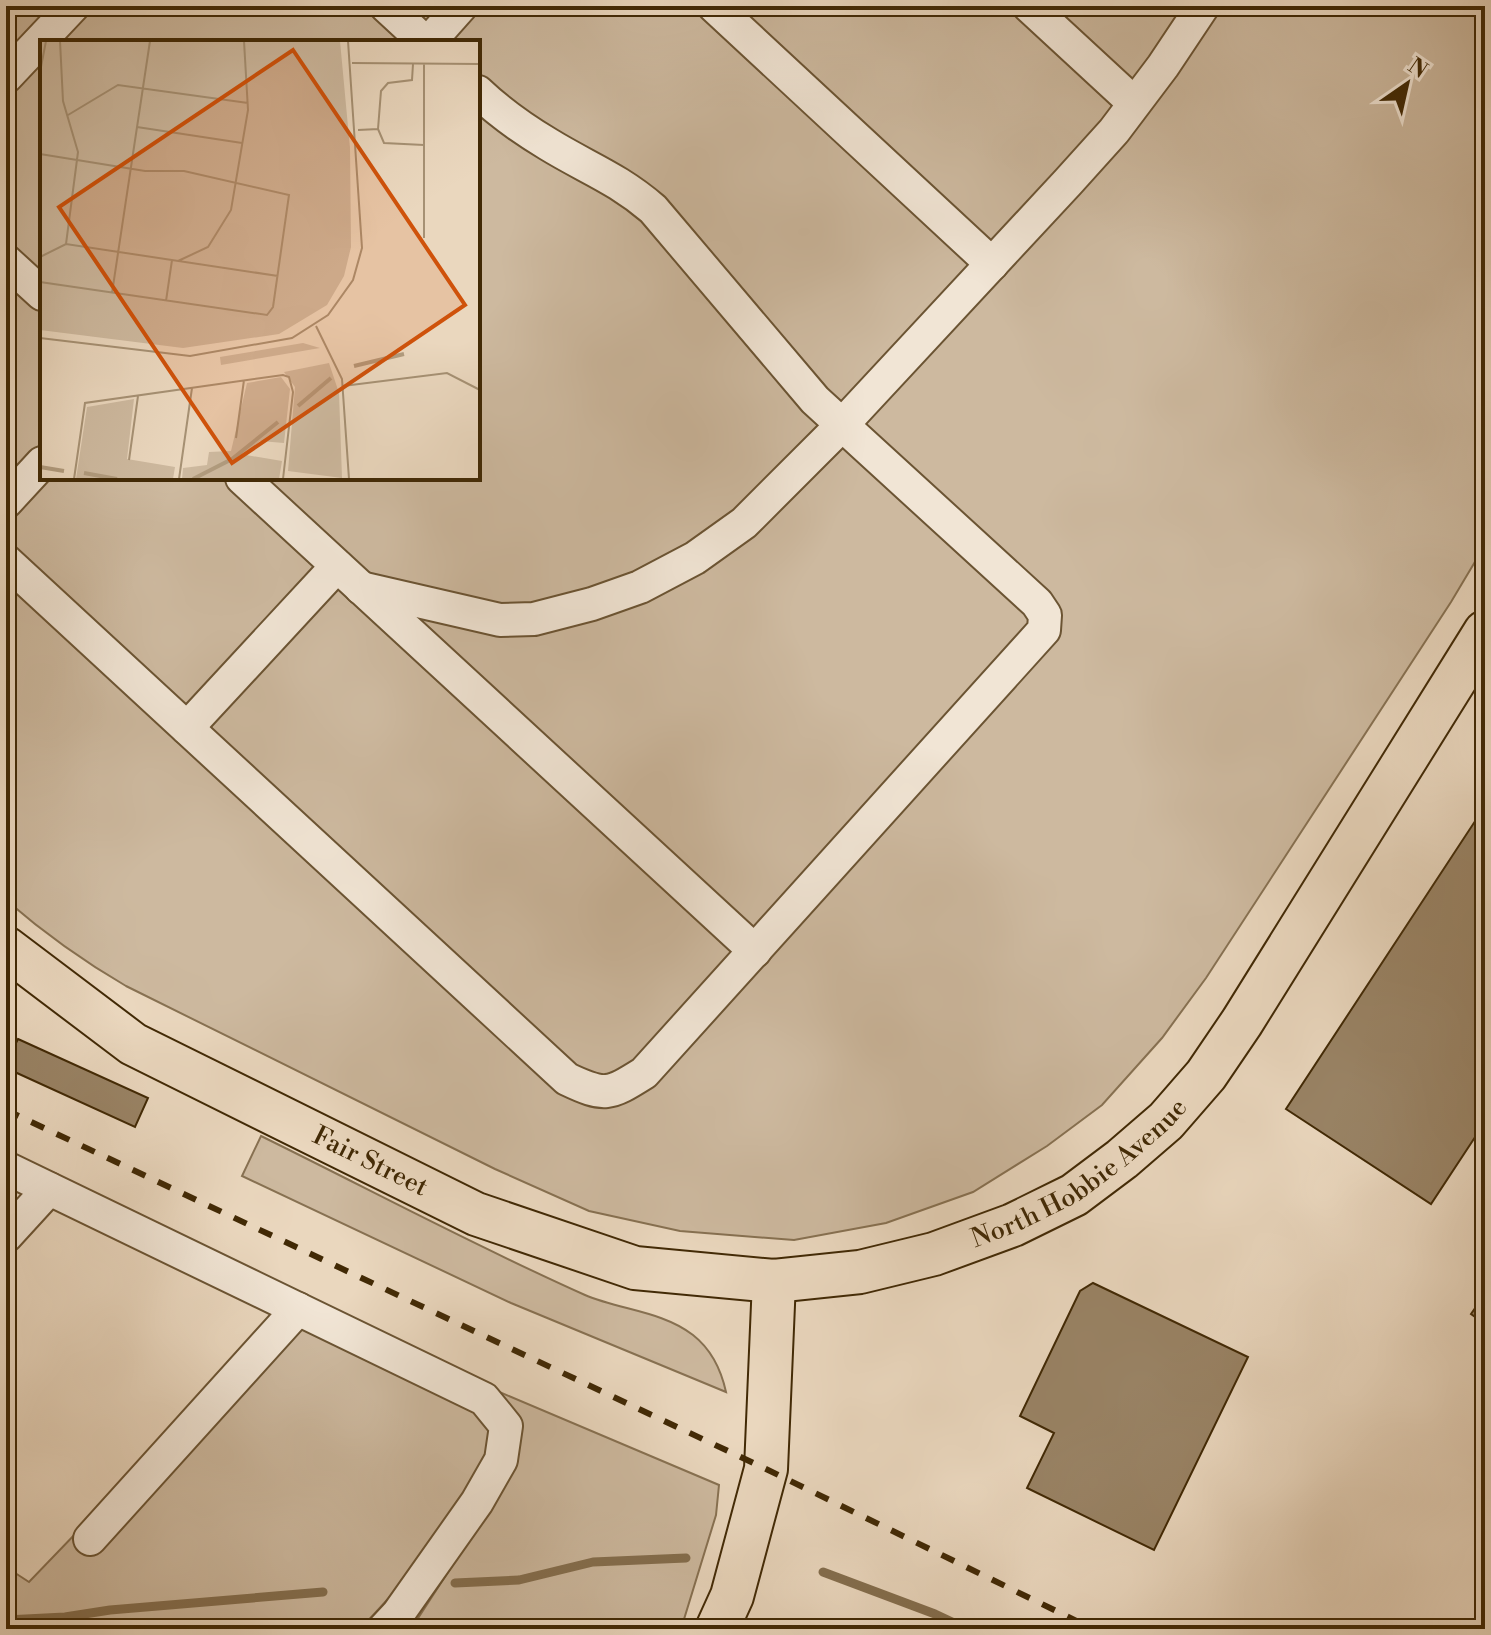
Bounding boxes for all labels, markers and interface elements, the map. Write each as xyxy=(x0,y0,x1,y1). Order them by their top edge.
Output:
inset map xyxy=(40,40,480,480)
north arrow xyxy=(1367,44,1447,124)
text: N xyxy=(1403,53,1433,85)
street label: North Hobbie Avenue xyxy=(967,1092,1194,1255)
street label: Fair Street xyxy=(307,1120,433,1204)

